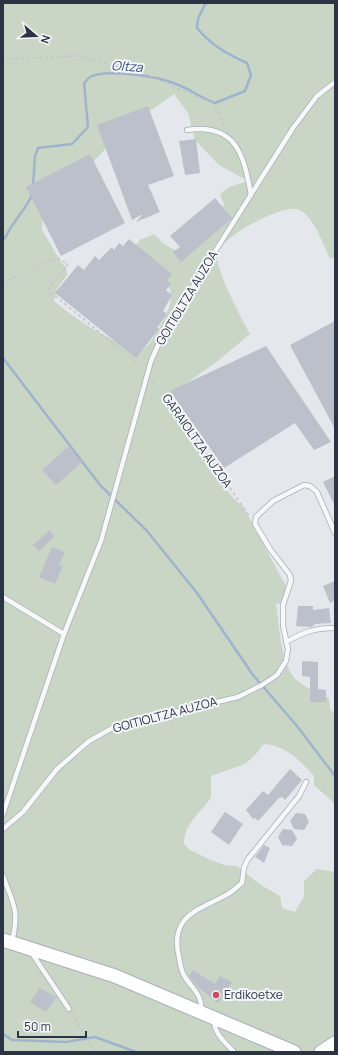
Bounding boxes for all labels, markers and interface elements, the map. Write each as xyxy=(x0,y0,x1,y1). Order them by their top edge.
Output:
north arrow xyxy=(16,16,56,56)
text: N xyxy=(38,33,54,46)
water label: Oltza xyxy=(111,56,144,76)
street label: GOITIOLTZA AUZOA xyxy=(152,247,222,348)
street label: GARAIOLTZA AUZOA xyxy=(159,390,236,491)
street label: GOITIOLTZA AUZOA xyxy=(111,692,219,737)
place label: Erdikoetxe xyxy=(224,986,283,1003)
marker: Erdikoetxe xyxy=(211,990,221,1000)
scale bar xyxy=(18,1013,86,1039)
text: 50 m xyxy=(24,1018,51,1035)

